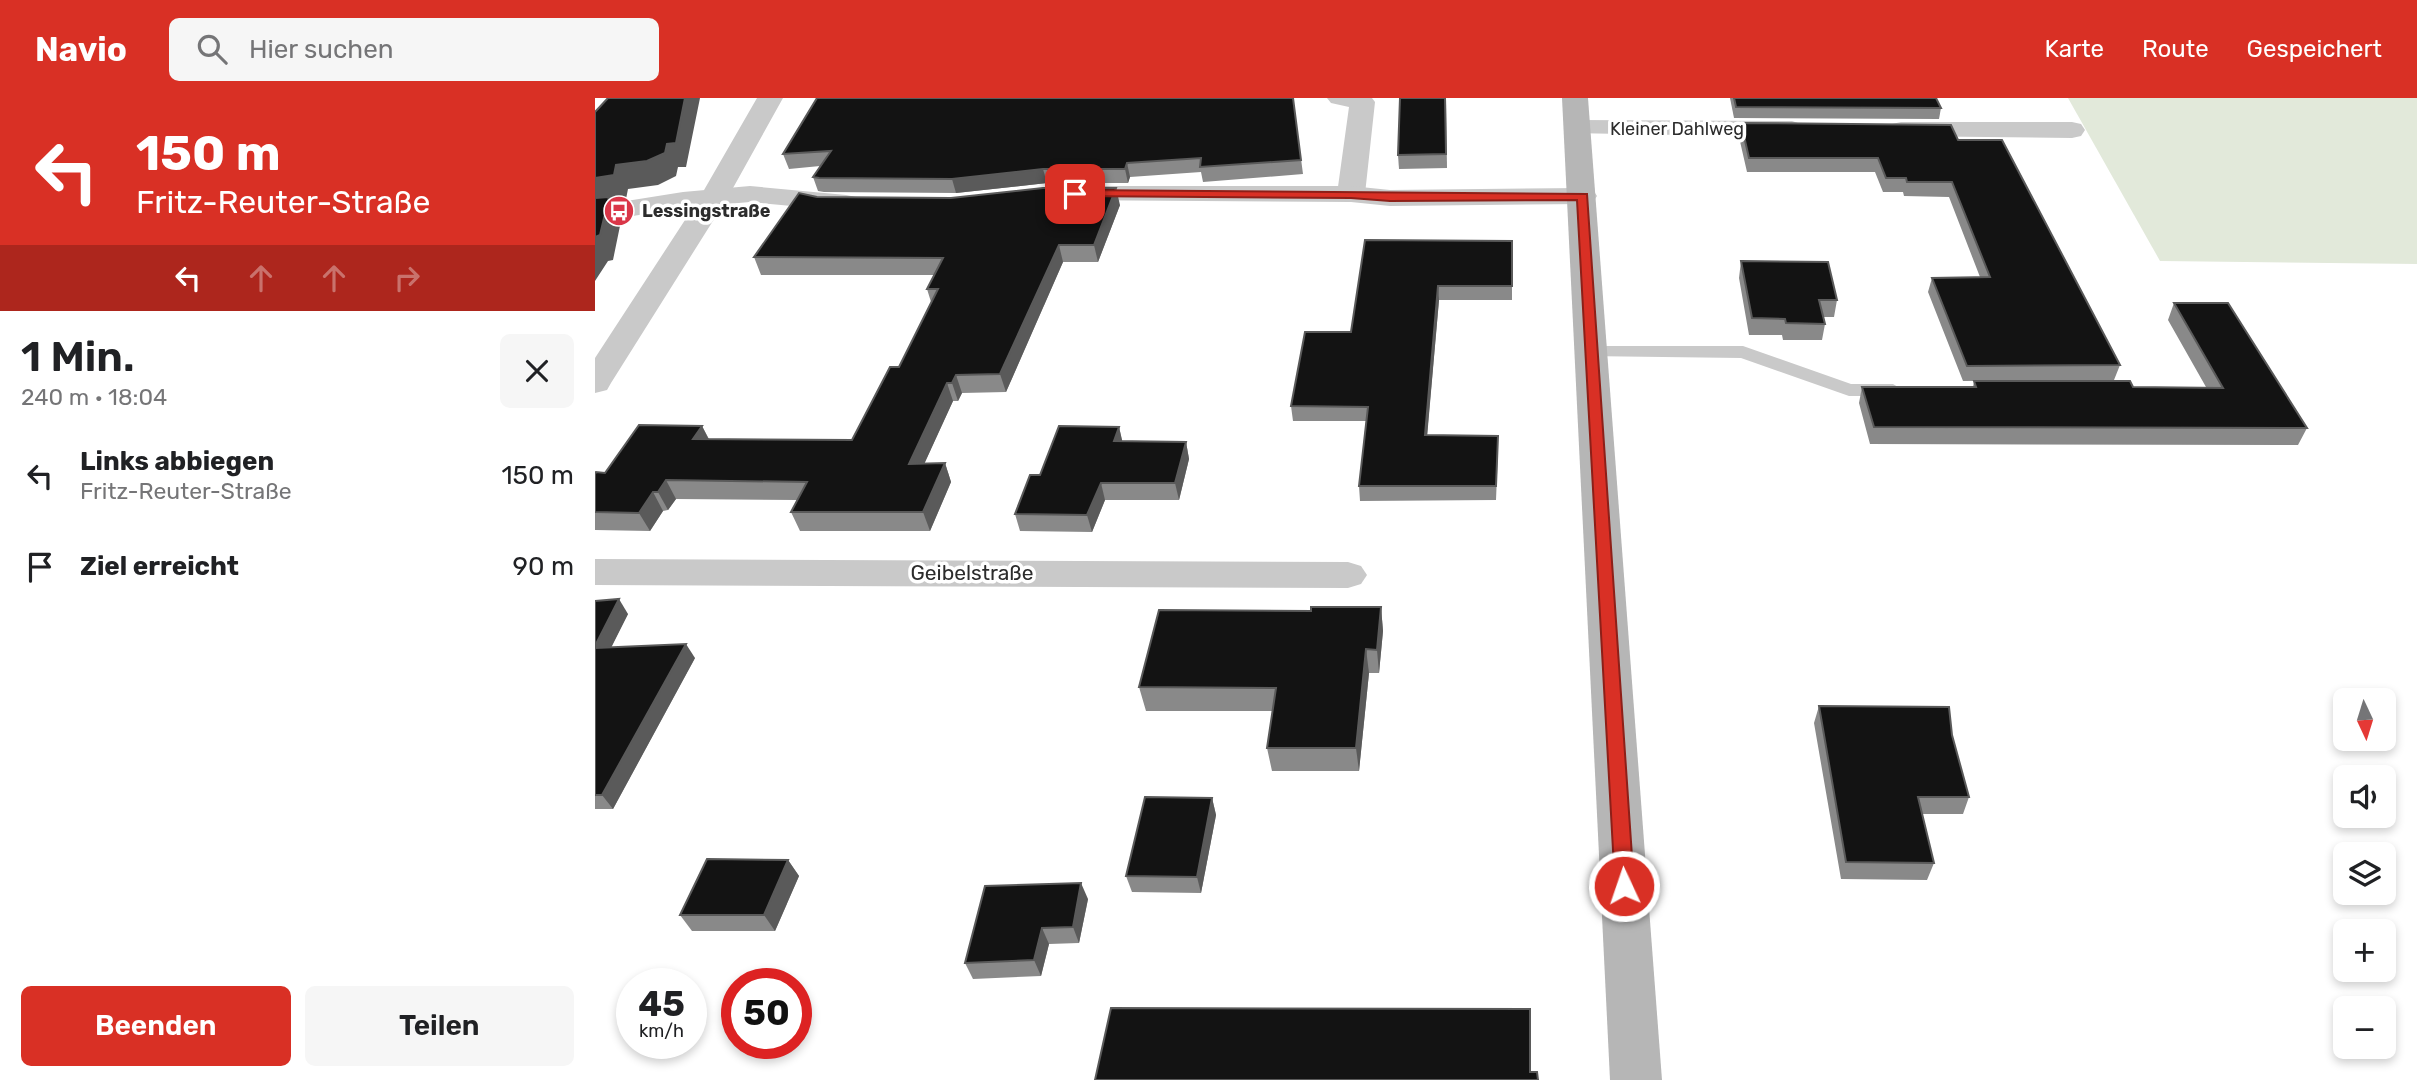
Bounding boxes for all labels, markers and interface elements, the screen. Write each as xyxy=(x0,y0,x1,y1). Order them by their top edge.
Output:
search box xyxy=(169,18,659,81)
text: Navio xyxy=(35,30,127,69)
icon: search xyxy=(193,30,231,68)
text: Hier suchen xyxy=(249,34,393,65)
text: Karte xyxy=(2045,35,2104,63)
text: Route xyxy=(2142,35,2209,63)
text: Gespeichert xyxy=(2247,35,2382,63)
street label: Kleiner Dahlweg xyxy=(1610,118,1744,140)
text: 150 m xyxy=(136,124,281,182)
icon: left xyxy=(21,126,112,217)
pin xyxy=(1045,164,1105,224)
icon: arrive xyxy=(1056,175,1094,213)
text: Fritz-Reuter-Straße xyxy=(136,183,430,221)
bus stop icon: Lessingstraße xyxy=(602,194,636,228)
place label: Lessingstraße xyxy=(642,200,771,222)
icon: left xyxy=(169,259,207,297)
icon: ahead xyxy=(242,259,280,297)
icon: ahead xyxy=(315,259,353,297)
icon: right xyxy=(388,259,426,297)
text: 1 Min. xyxy=(21,332,134,382)
button: close xyxy=(500,334,574,408)
text: 240 m · 18:04 xyxy=(21,383,167,411)
text: Links abbiegen xyxy=(80,446,274,477)
icon: left xyxy=(21,457,59,495)
text: 150 m xyxy=(501,460,574,491)
text: Fritz-Reuter-Straße xyxy=(80,477,292,505)
icon: arrive xyxy=(21,548,59,586)
text: Ziel erreicht xyxy=(80,551,239,582)
text: 90 m xyxy=(513,551,574,582)
street label: Geibelstraße xyxy=(911,560,1033,585)
north arrow xyxy=(2333,688,2396,751)
map controls xyxy=(2333,688,2396,1059)
button: sound xyxy=(2333,765,2396,828)
button: layers xyxy=(2333,842,2396,905)
position arrow xyxy=(1587,849,1661,923)
button: + xyxy=(2333,919,2396,982)
speed limit sign: 50 xyxy=(721,968,812,1059)
text: 45 xyxy=(638,983,685,1025)
button: Beenden xyxy=(21,986,291,1066)
button: Teilen xyxy=(305,986,574,1066)
button: − xyxy=(2333,996,2396,1059)
text: km/h xyxy=(639,1020,684,1042)

